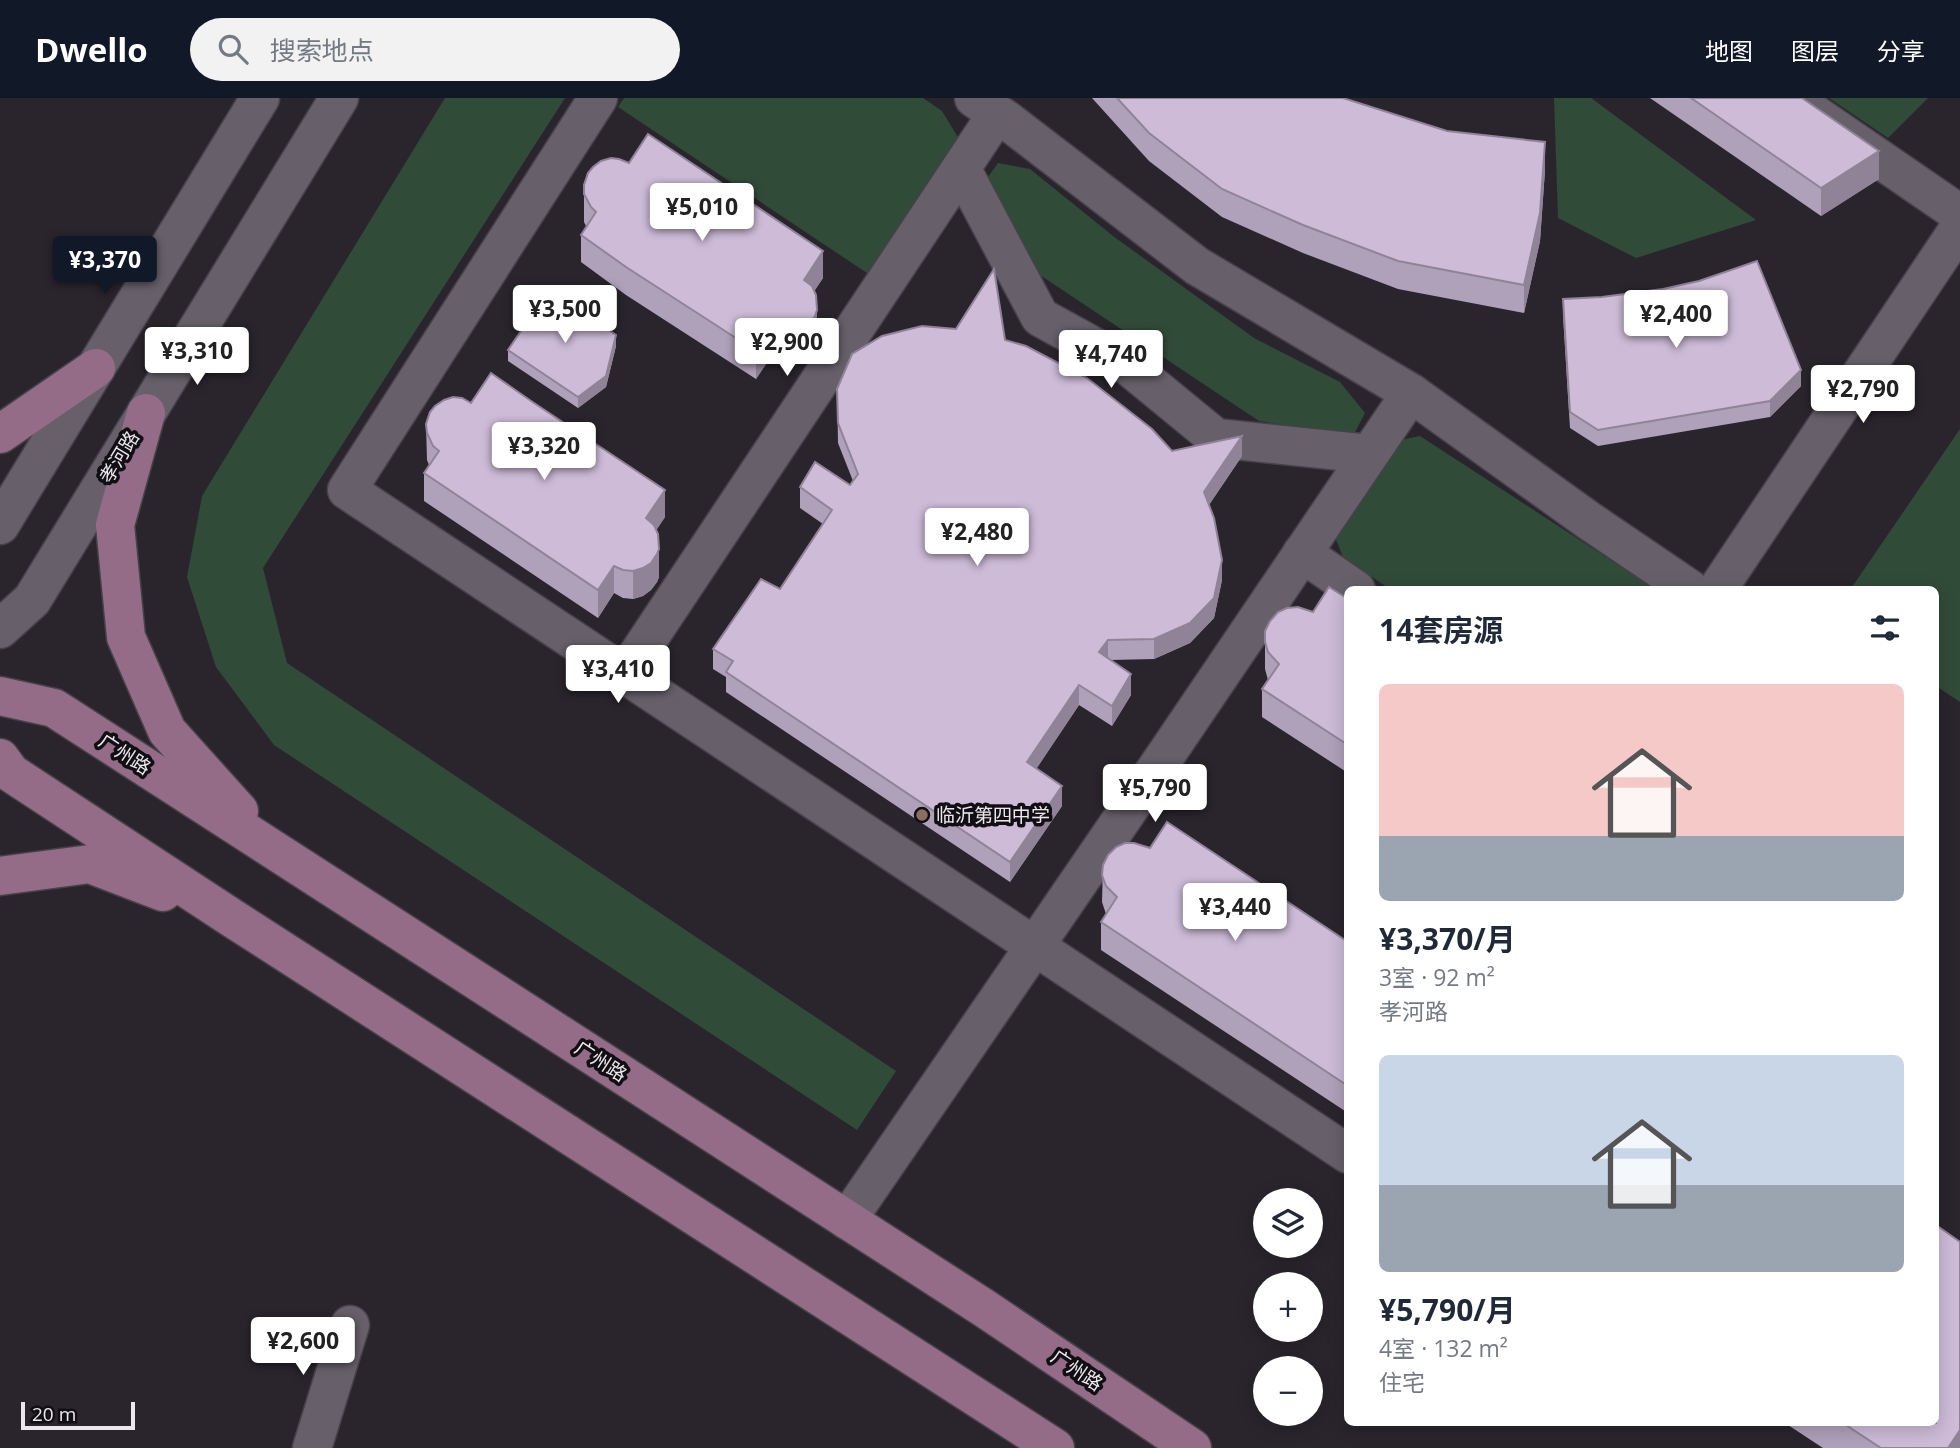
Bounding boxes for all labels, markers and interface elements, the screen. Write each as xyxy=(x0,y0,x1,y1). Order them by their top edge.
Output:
search box xyxy=(190,18,680,81)
text: Dwello xyxy=(35,27,148,72)
icon: search xyxy=(214,30,252,68)
text: 搜索地点 xyxy=(270,32,374,68)
text: 地图 xyxy=(1705,34,1753,67)
text: 图层 xyxy=(1791,34,1839,67)
text: 分享 xyxy=(1877,34,1925,67)
pin: ¥5,010 xyxy=(645,184,759,243)
text: ¥5,010 xyxy=(666,190,738,222)
pin: ¥3,370 xyxy=(48,236,162,296)
text: ¥3,370 xyxy=(69,243,141,275)
pin: ¥3,500 xyxy=(508,286,622,345)
pin: ¥2,400 xyxy=(1619,290,1733,350)
text: ¥3,500 xyxy=(529,292,601,324)
text: ¥2,400 xyxy=(1640,297,1712,329)
pin: ¥2,900 xyxy=(730,318,844,378)
text: ¥2,900 xyxy=(751,325,823,357)
pin: ¥3,310 xyxy=(140,328,254,387)
pin: ¥4,740 xyxy=(1054,330,1168,390)
text: ¥3,310 xyxy=(161,334,233,366)
text: ¥4,740 xyxy=(1075,337,1147,369)
pin: ¥2,790 xyxy=(1806,366,1920,425)
text: ¥2,790 xyxy=(1827,372,1899,404)
pin: ¥3,320 xyxy=(487,422,601,482)
street label: 孝河路 xyxy=(93,426,145,488)
text: ¥3,320 xyxy=(508,429,580,461)
pin: ¥2,480 xyxy=(920,508,1034,568)
text: ¥2,480 xyxy=(941,515,1013,547)
text: 14套房源 xyxy=(1379,609,1503,650)
icon: filters xyxy=(1866,609,1904,647)
pin: ¥3,410 xyxy=(561,646,675,705)
text: ¥3,410 xyxy=(582,652,654,684)
street label: 广州路 xyxy=(94,728,156,780)
icon: home xyxy=(1579,730,1705,856)
pin: ¥5,790 xyxy=(1098,764,1212,824)
text: ¥5,790 xyxy=(1119,771,1191,803)
place label: 临沂第四中学 xyxy=(936,802,1050,828)
marker: 临沂第四中学 xyxy=(914,807,930,823)
pin: ¥3,440 xyxy=(1178,884,1292,943)
text: ¥3,440 xyxy=(1199,890,1271,922)
text: ¥3,370/月 xyxy=(1379,918,1516,959)
text: 3室 · 92 m² xyxy=(1379,961,1495,993)
text: 孝河路 xyxy=(1379,995,1448,1027)
street label: 广州路 xyxy=(570,1035,632,1087)
icon: home xyxy=(1579,1101,1705,1227)
map controls xyxy=(1253,1188,1323,1426)
button: layers xyxy=(1253,1188,1323,1258)
button: + xyxy=(1253,1272,1323,1342)
text: ¥5,790/月 xyxy=(1379,1289,1516,1330)
pin: ¥2,600 xyxy=(246,1318,360,1377)
text: ¥2,600 xyxy=(267,1324,339,1356)
text: 4室 · 132 m² xyxy=(1379,1332,1508,1364)
street label: 广州路 xyxy=(1046,1343,1108,1397)
button: − xyxy=(1253,1356,1323,1426)
text: 住宅 xyxy=(1379,1366,1425,1398)
scale bar xyxy=(21,1399,135,1431)
text: 20 m xyxy=(32,1401,76,1427)

